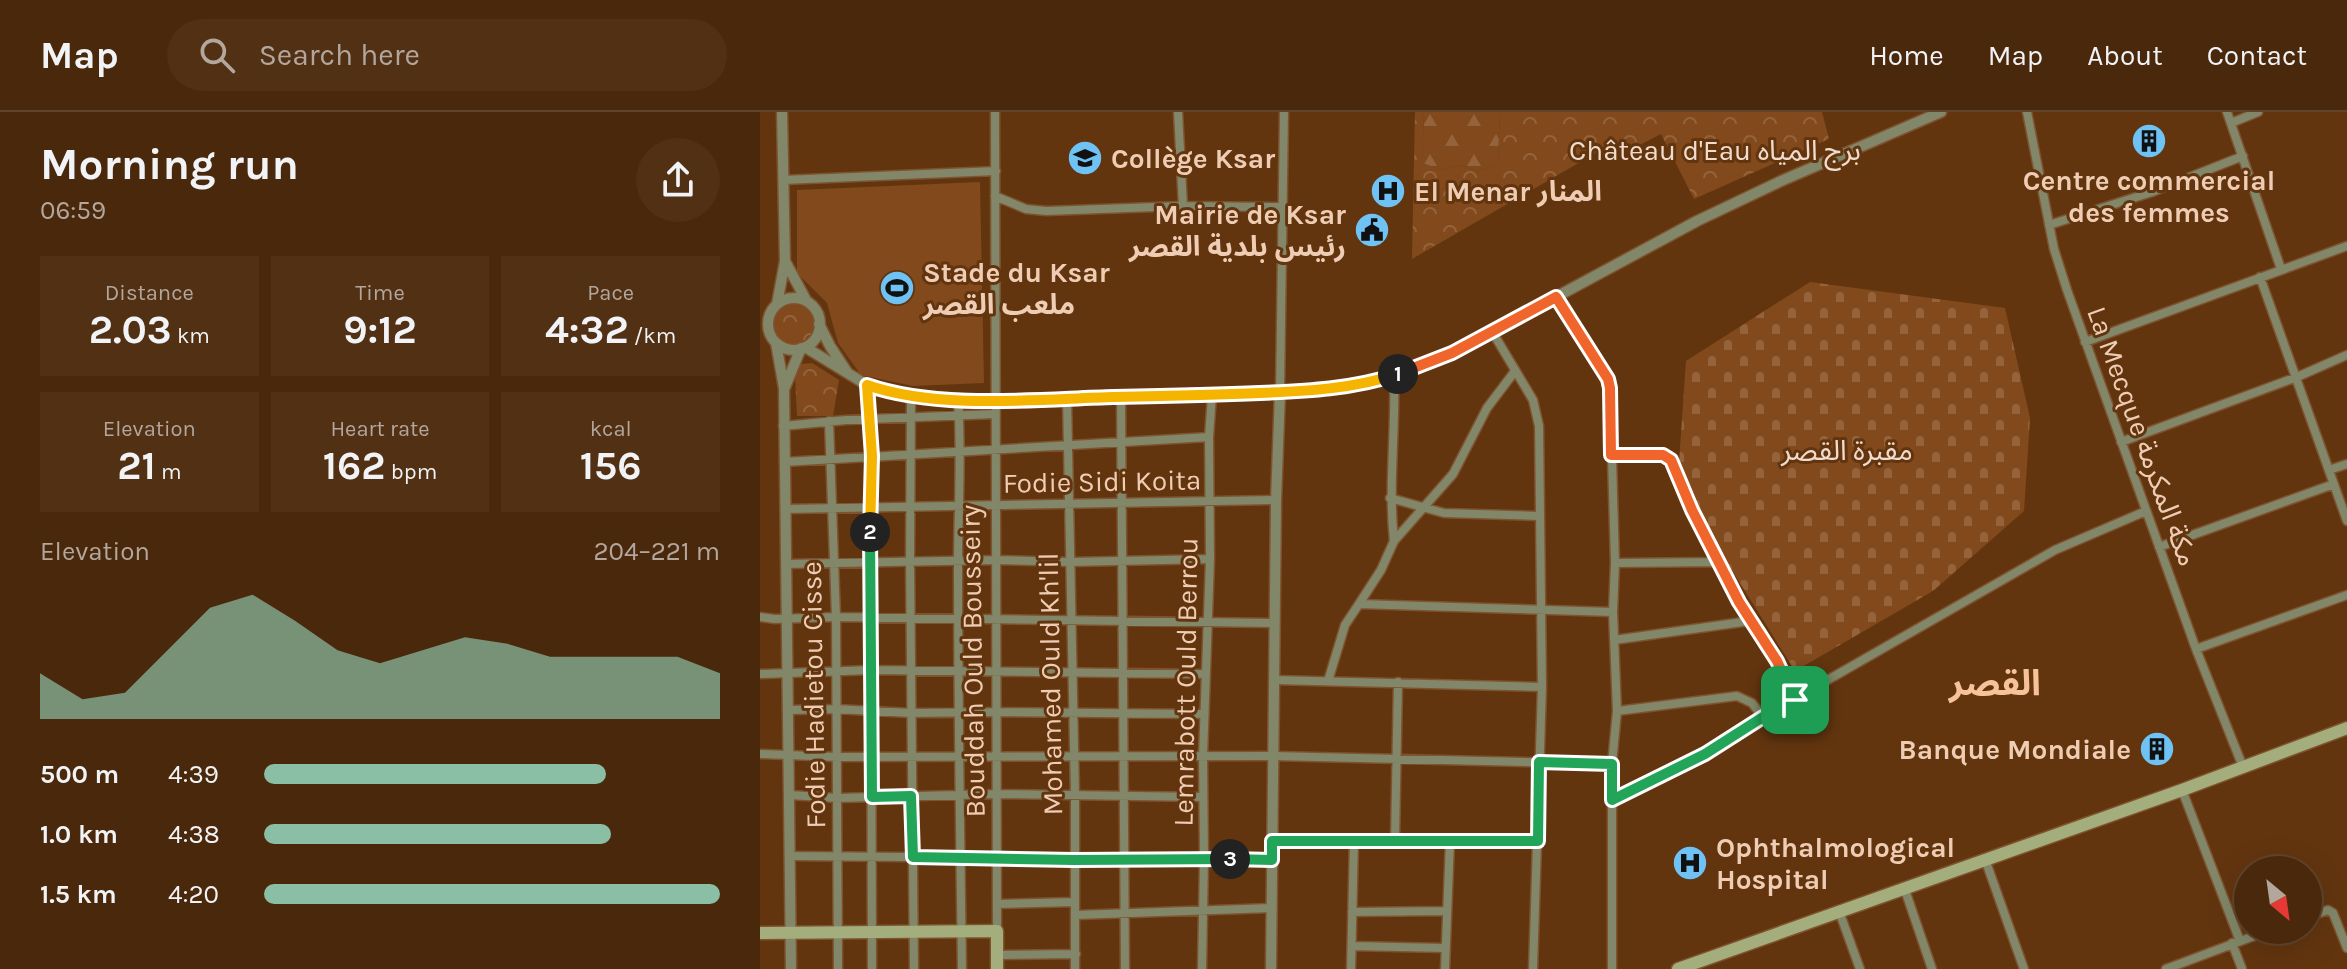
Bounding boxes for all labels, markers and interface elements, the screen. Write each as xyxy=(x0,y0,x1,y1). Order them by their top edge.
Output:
search box xyxy=(167,19,727,91)
text: Map xyxy=(40,33,119,78)
icon: search xyxy=(195,33,239,77)
text: Search here xyxy=(259,37,420,73)
text: Home xyxy=(1869,39,1944,72)
text: Map xyxy=(1988,39,2043,72)
text: About xyxy=(2087,39,2163,72)
text: Contact xyxy=(2207,39,2307,72)
building icon: Centre commercial des femmes xyxy=(2130,122,2168,160)
park label: Château d'Eau برج المياه xyxy=(1569,134,1861,171)
button: share xyxy=(636,138,720,222)
text: Morning run xyxy=(40,139,299,190)
school or university icon: Collège Ksar xyxy=(1066,139,1104,177)
place label: Collège Ksar xyxy=(1111,142,1275,175)
place label: Centre commercial des femmes xyxy=(2023,164,2275,229)
hospital icon: El Menar المنار xyxy=(1369,172,1407,210)
place label: El Menar المنار xyxy=(1414,175,1602,208)
text: 06:59 xyxy=(40,195,106,226)
place label: Mairie de Ksar رئيس بلدية القصر xyxy=(1128,198,1346,263)
public building icon: Mairie de Ksar رئيس بلدية القصر xyxy=(1353,211,1391,249)
place label: Stade du Ksar ملعب القصر xyxy=(922,256,1110,322)
sports icon: Stade du Ksar ملعب القصر xyxy=(878,269,916,307)
text: Distance xyxy=(105,280,194,306)
text: Time xyxy=(355,280,405,306)
text: Pace xyxy=(587,280,634,306)
street label: La Mecque مكة المكرمة xyxy=(2080,302,2205,570)
text: 2.03 xyxy=(89,306,172,353)
text: 9:12 xyxy=(343,306,417,353)
text: 4:32 xyxy=(545,306,629,353)
text: km xyxy=(172,323,210,349)
text: /km xyxy=(629,323,676,349)
pin: 1 xyxy=(1378,354,1418,394)
text: 1 xyxy=(1394,361,1402,387)
text: Elevation xyxy=(103,416,196,442)
text: Heart rate xyxy=(330,416,430,442)
text: kcal xyxy=(590,416,632,442)
park label: مقبرة القصر xyxy=(1780,434,1913,467)
text: 21 xyxy=(117,442,156,489)
text: 162 xyxy=(323,442,386,489)
text: 156 xyxy=(580,442,642,489)
text: m xyxy=(156,459,181,485)
text: bpm xyxy=(386,459,437,485)
street label: Fodie Sidi Koita xyxy=(1002,463,1202,500)
street label: Bouddah Ould Bousseiry xyxy=(953,504,992,818)
pin: 2 xyxy=(850,512,890,552)
text: 2 xyxy=(863,519,877,545)
text: Elevation xyxy=(40,536,150,567)
text: 204–221 m xyxy=(593,536,720,567)
street label: Lemrabott Ould Berrou xyxy=(1166,537,1205,827)
street label: Mohamed Ould Kh'lil xyxy=(1032,552,1069,816)
street label: Fodie Hadietou Cisse xyxy=(795,561,832,829)
district label: القصر xyxy=(1947,662,2041,704)
pin xyxy=(1761,666,1829,734)
icon: arrive xyxy=(1773,678,1817,722)
building icon: Banque Mondiale xyxy=(2138,730,2176,768)
place label: Banque Mondiale xyxy=(1899,733,2131,766)
text: 500 m xyxy=(40,759,119,790)
text: 4:39 xyxy=(168,759,219,790)
text: 1.0 km xyxy=(40,819,118,850)
text: 4:38 xyxy=(168,819,220,850)
place label: Ophthalmological Hospital xyxy=(1716,831,1955,896)
pin: 3 xyxy=(1210,839,1250,879)
hospital icon: Ophthalmological Hospital xyxy=(1671,844,1709,882)
text: 3 xyxy=(1223,846,1237,872)
north arrow xyxy=(2234,856,2322,944)
map controls xyxy=(2234,856,2322,944)
text: 1.5 km xyxy=(40,879,117,910)
text: 4:20 xyxy=(168,879,219,910)

